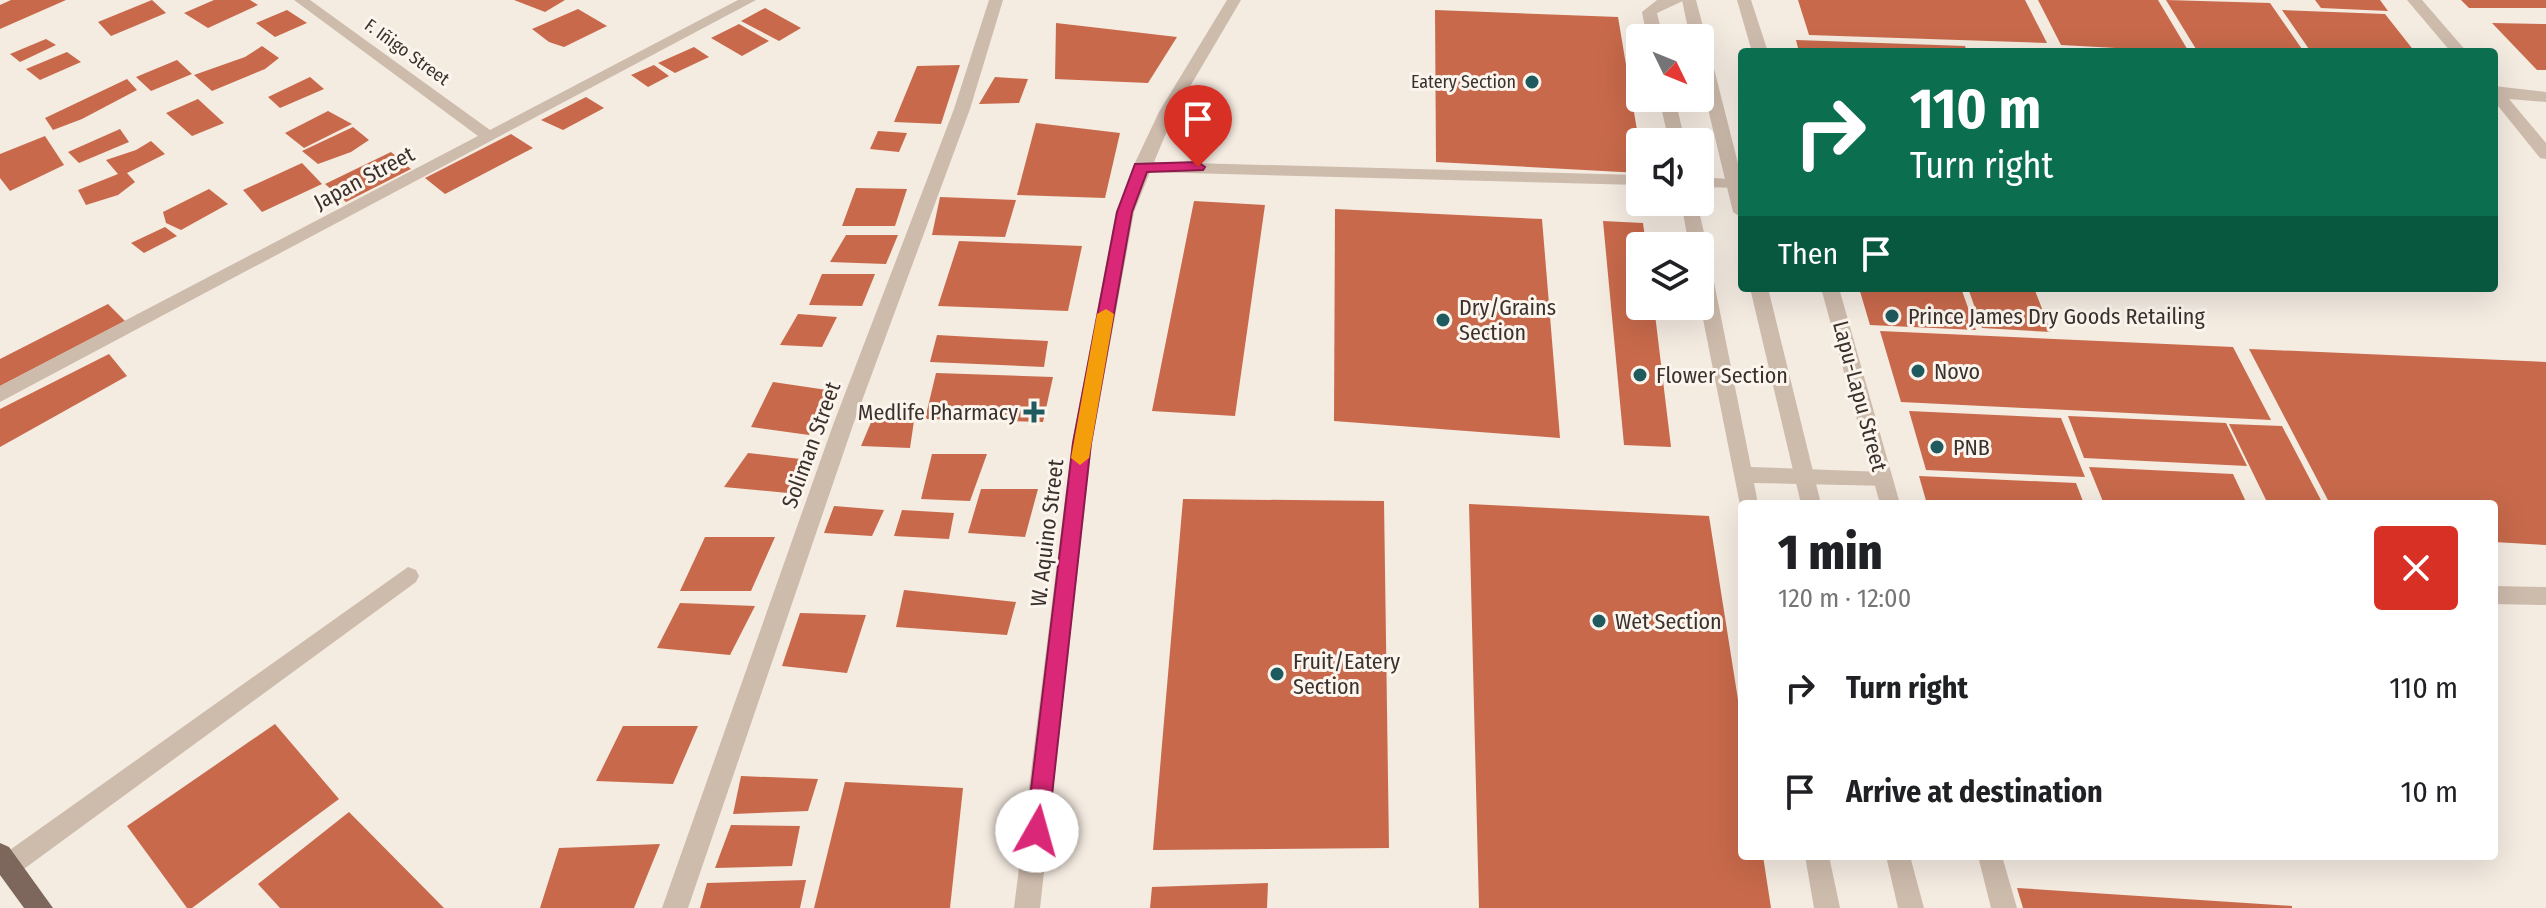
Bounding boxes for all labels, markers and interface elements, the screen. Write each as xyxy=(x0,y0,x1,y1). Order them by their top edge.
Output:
street label: F. Iñigo Street xyxy=(360,14,454,90)
north arrow xyxy=(1626,24,1714,112)
map controls xyxy=(1626,24,1714,320)
place label: Eatery Section xyxy=(1411,71,1516,93)
marker: Eatery Section xyxy=(1523,73,1541,91)
text: 110 m xyxy=(1910,76,2041,143)
icon: right xyxy=(1778,80,1882,184)
pin xyxy=(1164,85,1232,167)
icon: arrive xyxy=(1176,97,1220,141)
button: sound xyxy=(1626,128,1714,216)
street label: Japan Street xyxy=(309,140,420,216)
text: Turn right xyxy=(1910,144,2053,188)
button: layers xyxy=(1626,232,1714,320)
icon: arrive xyxy=(1854,232,1898,276)
text: Then xyxy=(1778,236,1838,272)
place label: Dry/Grains Section xyxy=(1459,294,1556,346)
place label: Prince James Dry Goods Retailing xyxy=(1908,303,2205,330)
marker: Prince James Dry Goods Retailing xyxy=(1883,307,1901,325)
marker: Dry/Grains Section xyxy=(1434,311,1452,329)
street label: Lapu-Lapu Street xyxy=(1827,318,1893,475)
place label: Novo xyxy=(1934,358,1980,385)
place label: Flower Section xyxy=(1656,362,1788,389)
marker: Novo xyxy=(1909,362,1927,380)
marker: Flower Section xyxy=(1631,366,1649,384)
street label: Soliman Street xyxy=(776,377,847,512)
place label: Medlife Pharmacy xyxy=(858,399,1018,426)
marker: Medlife Pharmacy xyxy=(1025,403,1043,421)
place label: PNB xyxy=(1953,434,1990,461)
marker: PNB xyxy=(1928,438,1946,456)
street label: W. Aquino Street xyxy=(1025,457,1070,608)
text: 1 min xyxy=(1778,524,1882,582)
button: close xyxy=(2374,526,2458,610)
text: 120 m · 12:00 xyxy=(1778,583,1911,614)
place label: Wet Section xyxy=(1615,608,1722,635)
marker: Wet Section xyxy=(1590,612,1608,630)
place label: Fruit/Eatery Section xyxy=(1293,648,1400,700)
marker: Fruit/Eatery Section xyxy=(1268,665,1286,683)
icon: right xyxy=(1778,666,1822,710)
text: Turn right xyxy=(1846,670,1968,706)
text: 110 m xyxy=(2389,670,2458,706)
icon: arrive xyxy=(1778,770,1822,814)
text: Arrive at destination xyxy=(1846,774,2103,810)
text: 10 m xyxy=(2401,774,2458,810)
position arrow xyxy=(995,789,1079,873)

